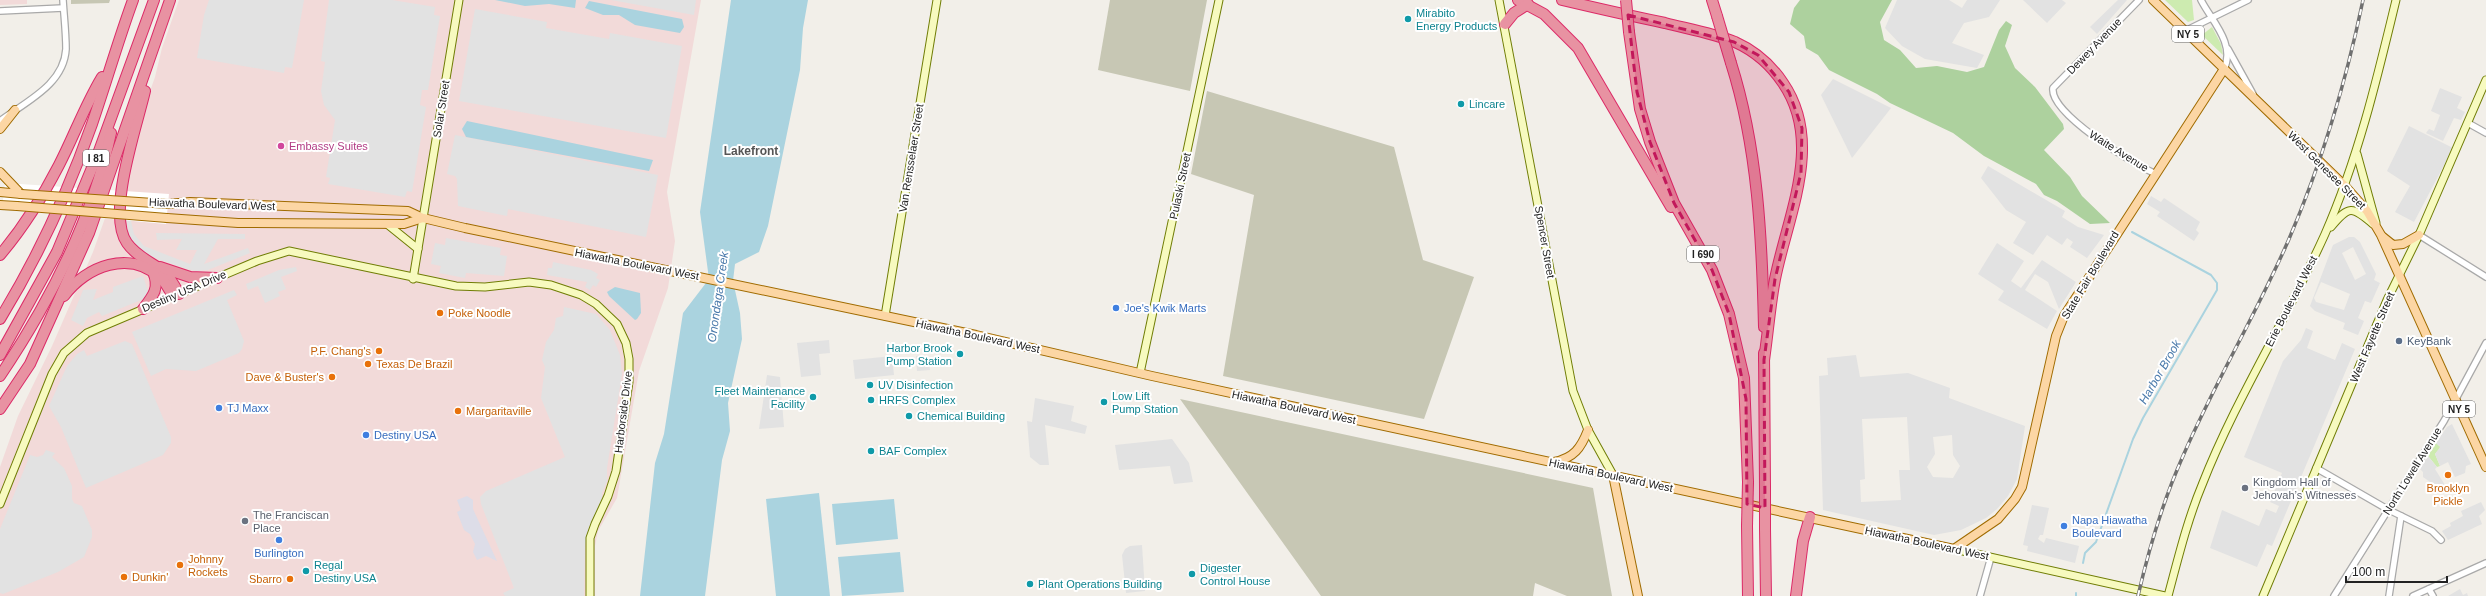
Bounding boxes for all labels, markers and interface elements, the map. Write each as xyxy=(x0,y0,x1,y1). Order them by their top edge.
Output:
place label: Mirabito Energy Products xyxy=(1416,7,1498,32)
marker: Mirabito Energy Products xyxy=(1403,14,1413,24)
street label: Dewey Avenue xyxy=(2064,16,2124,76)
road number: NY 5 xyxy=(2172,26,2204,42)
street label: Solar Street xyxy=(431,79,451,139)
place label: Lincare xyxy=(1469,98,1505,110)
marker: Lincare xyxy=(1456,99,1466,109)
street label: Van Rensselaer Street xyxy=(896,103,926,213)
street label: Waite Avenue xyxy=(2087,128,2151,174)
street label: West Genesee Street xyxy=(2286,129,2368,211)
place label: Embassy Suites xyxy=(289,140,368,152)
marker: Embassy Suites xyxy=(276,141,286,151)
district label: Lakefront xyxy=(724,144,778,158)
road number: I 81 xyxy=(83,150,109,166)
street label: Pulaski Street xyxy=(1167,152,1193,220)
street label: Hiawatha Boulevard West xyxy=(149,196,275,212)
street label: Spencer Street xyxy=(1533,205,1557,279)
street label: State Fair Boulevard xyxy=(2059,229,2121,321)
street label: Hiawatha Boulevard West xyxy=(574,246,700,282)
road number: I 690 xyxy=(1687,246,1719,262)
water label: Onondaga Creek xyxy=(705,250,731,343)
street label: Erie Boulevard West xyxy=(2263,254,2319,348)
street label: Destiny USA Drive xyxy=(140,268,228,314)
street label: West Fayette Street xyxy=(2348,290,2396,384)
place label: Joe's Kwik Marts xyxy=(1124,302,1207,314)
marker: Joe's Kwik Marts xyxy=(1111,303,1121,313)
place label: Poke Noodle xyxy=(448,307,511,319)
marker: Poke Noodle xyxy=(435,308,445,318)
street label: Hiawatha Boulevard West xyxy=(915,317,1041,355)
place label: KeyBank xyxy=(2407,335,2452,347)
marker: KeyBank xyxy=(2394,336,2404,346)
water label: Harbor Brook xyxy=(2136,337,2184,406)
place label: Harbor Brook Pump Station xyxy=(886,342,952,367)
place label: P.F. Chang's xyxy=(310,345,371,357)
marker: P.F. Chang's xyxy=(374,346,384,356)
marker: Harbor Brook Pump Station xyxy=(955,349,965,359)
place label: Texas De Brazil xyxy=(376,358,452,370)
marker: Texas De Brazil xyxy=(363,359,373,369)
street label: Harborside Drive xyxy=(612,370,634,454)
place label: Dave & Buster's xyxy=(245,371,324,383)
marker: Dave & Buster's xyxy=(327,372,337,382)
place label: UV Disinfection xyxy=(878,379,953,391)
marker: UV Disinfection xyxy=(865,380,875,390)
place label: Fleet Maintenance Facility xyxy=(715,385,805,410)
street label: Hiawatha Boulevard West xyxy=(1231,388,1357,426)
place label: Low Lift Pump Station xyxy=(1112,390,1178,415)
marker: Fleet Maintenance Facility xyxy=(808,392,818,402)
place label: HRFS Complex xyxy=(879,394,956,406)
marker: HRFS Complex xyxy=(866,395,876,405)
marker: Low Lift Pump Station xyxy=(1099,397,1109,407)
road number: NY 5 xyxy=(2443,401,2475,417)
place label: TJ Maxx xyxy=(227,402,269,414)
marker: TJ Maxx xyxy=(214,403,224,413)
place label: Margaritaville xyxy=(466,405,531,417)
marker: Margaritaville xyxy=(453,406,463,416)
place label: Chemical Building xyxy=(917,410,1005,422)
marker: Chemical Building xyxy=(904,411,914,421)
street label: North Lowell Avenue xyxy=(2380,425,2444,517)
place label: Destiny USA xyxy=(374,429,437,441)
marker: Destiny USA xyxy=(361,430,371,440)
place label: BAF Complex xyxy=(879,445,947,457)
marker: BAF Complex xyxy=(866,446,876,456)
street label: Hiawatha Boulevard West xyxy=(1548,456,1674,494)
marker: Brooklyn Pickle xyxy=(2443,470,2453,480)
place label: Kingdom Hall of Jehovah’s Witnesses xyxy=(2253,476,2357,501)
place label: Brooklyn Pickle xyxy=(2427,482,2469,507)
marker: Kingdom Hall of Jehovah’s Witnesses xyxy=(2240,483,2250,493)
place label: The Franciscan Place xyxy=(253,509,329,534)
place label: Napa Hiawatha Boulevard xyxy=(2072,514,2148,539)
marker: The Franciscan Place xyxy=(240,516,250,526)
marker: Napa Hiawatha Boulevard xyxy=(2059,521,2069,531)
street label: Hiawatha Boulevard West xyxy=(1864,524,1990,562)
marker: Burlington xyxy=(274,535,284,545)
place label: Burlington xyxy=(254,547,304,559)
place label: Johnny Rockets xyxy=(188,553,228,578)
scale bar xyxy=(2346,558,2447,584)
place label: Regal Destiny USA xyxy=(314,559,377,584)
marker: Johnny Rockets xyxy=(175,560,185,570)
place label: Digester Control House xyxy=(1200,562,1270,587)
text: 100 m xyxy=(2352,565,2385,579)
marker: Regal Destiny USA xyxy=(301,566,311,576)
marker: Digester Control House xyxy=(1187,569,1197,579)
place label: Dunkin' xyxy=(132,571,168,583)
marker: Dunkin' xyxy=(119,572,129,582)
place label: Sbarro xyxy=(249,573,282,585)
marker: Sbarro xyxy=(285,574,295,584)
place label: Plant Operations Building xyxy=(1038,578,1162,590)
marker: Plant Operations Building xyxy=(1025,579,1035,589)

